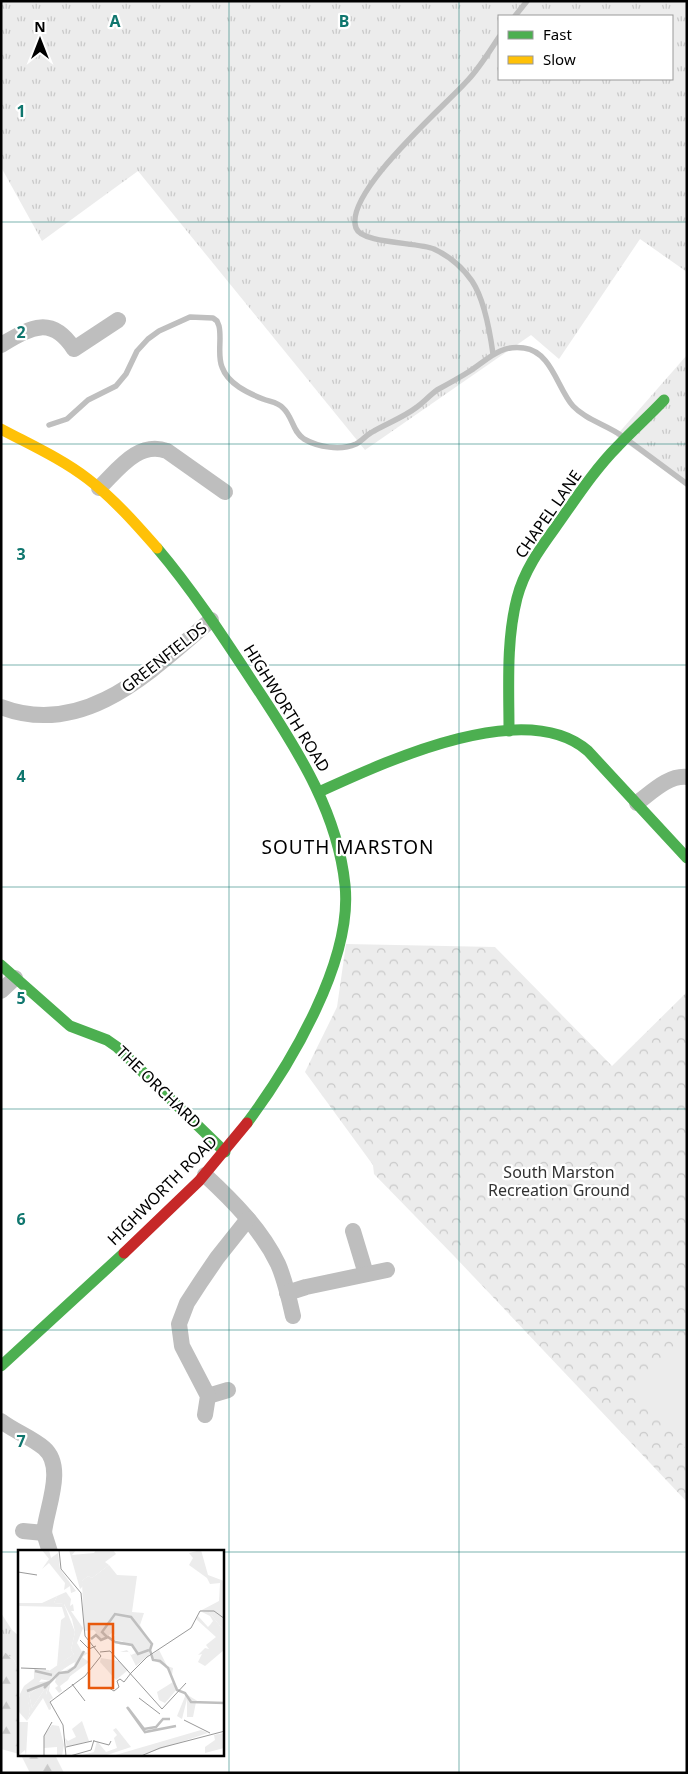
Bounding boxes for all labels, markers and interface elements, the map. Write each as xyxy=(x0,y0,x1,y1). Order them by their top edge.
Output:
text: A xyxy=(109,10,121,32)
text: B xyxy=(339,10,349,32)
north arrow xyxy=(15,15,65,65)
legend xyxy=(498,15,673,80)
text: N xyxy=(34,17,46,36)
text: Fast xyxy=(543,24,572,44)
text: Slow xyxy=(543,49,576,69)
text: 1 xyxy=(16,100,26,122)
text: 2 xyxy=(16,321,26,343)
street label: CHAPEL LANE xyxy=(509,466,587,562)
text: 3 xyxy=(16,543,26,565)
street label: GREENFIELDS xyxy=(117,616,212,697)
street label: HIGHWORTH ROAD xyxy=(239,640,335,776)
text: 4 xyxy=(16,765,26,787)
district label: SOUTH MARSTON xyxy=(262,834,434,860)
text: 5 xyxy=(16,987,26,1009)
street label: THE ORCHARD xyxy=(112,1041,206,1133)
street label: HIGHWORTH ROAD xyxy=(102,1130,222,1250)
park label: South Marston Recreation Ground xyxy=(488,1161,630,1201)
text: 6 xyxy=(16,1208,26,1230)
text: 7 xyxy=(16,1430,26,1452)
inset map xyxy=(18,1550,224,1756)

